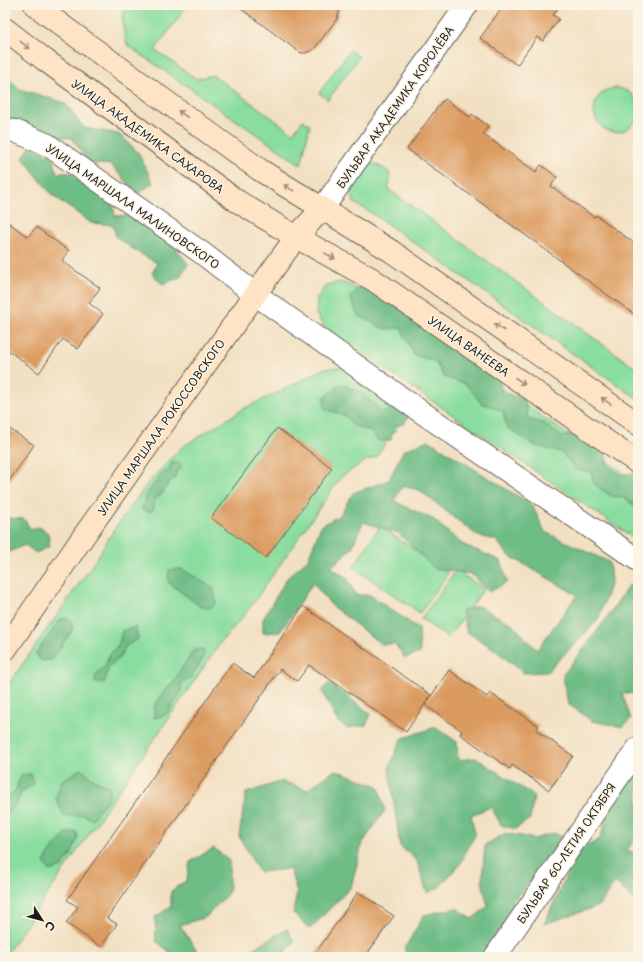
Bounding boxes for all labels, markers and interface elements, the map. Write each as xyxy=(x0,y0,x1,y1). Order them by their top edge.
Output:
street label: БУЛЬВАР АКАДЕМИКА КОРОЛЁВА xyxy=(332,22,458,192)
one-way arrow xyxy=(19,40,30,49)
street label: УЛИЦА АКАДЕМИКА САХАРОВА xyxy=(68,75,228,197)
one-way arrow xyxy=(177,110,188,118)
street label: УЛИЦА МАРШАЛА МАЛИНОВСКОГО xyxy=(43,139,223,273)
one-way arrow xyxy=(283,184,295,192)
one-way arrow xyxy=(324,252,336,260)
street label: УЛИЦА ВАНЕЕВА xyxy=(425,312,513,380)
one-way arrow xyxy=(494,323,505,331)
street label: УЛИЦА МАРШАЛА РОКОССОВСКОГО xyxy=(93,335,229,519)
one-way arrow xyxy=(514,377,525,385)
one-way arrow xyxy=(601,397,612,405)
street label: БУЛЬВАР 60-ЛЕТИЯ ОКТЯБРЯ xyxy=(512,779,620,927)
north arrow xyxy=(22,900,62,940)
text: С xyxy=(41,918,60,935)

